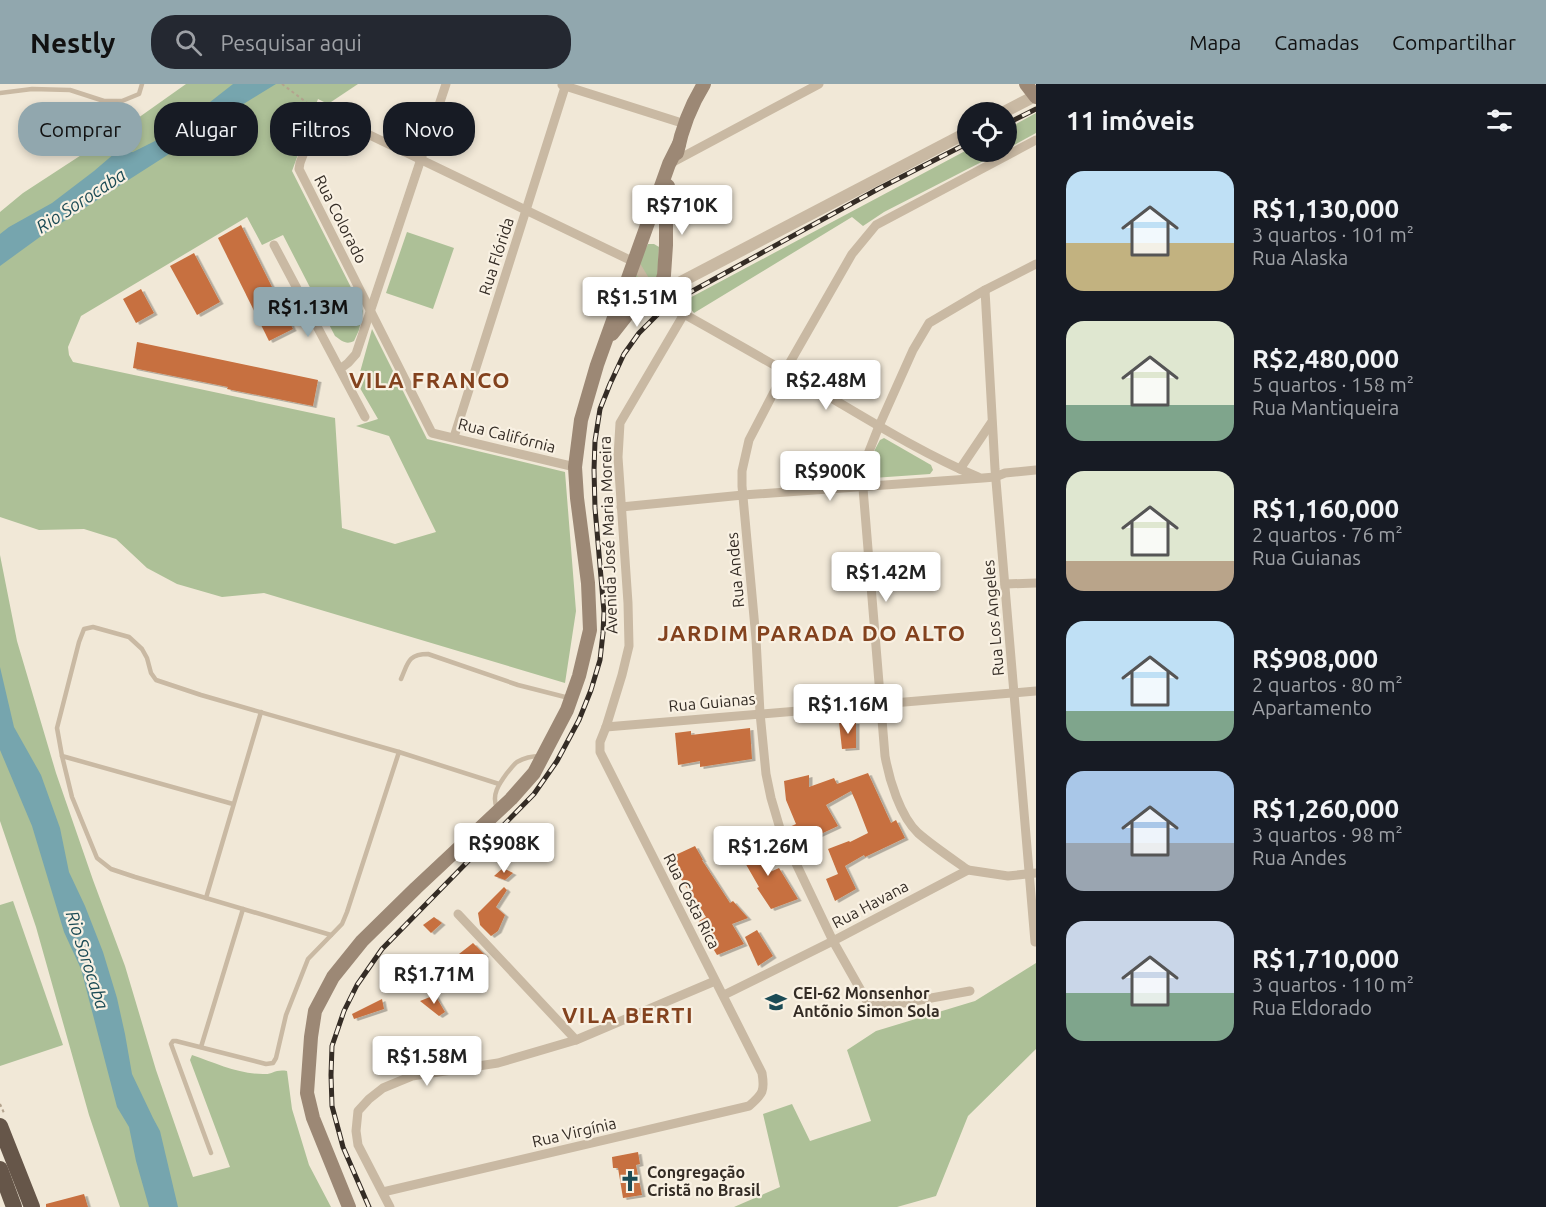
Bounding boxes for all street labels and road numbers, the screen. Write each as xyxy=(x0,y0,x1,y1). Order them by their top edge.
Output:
street label: Rua Colorado xyxy=(311,172,371,266)
street label: Rua Flórida xyxy=(475,215,517,297)
street label: Rua Califórnia xyxy=(456,414,558,456)
street label: Avenida José Maria Moreira xyxy=(596,436,620,634)
street label: Rua Andes xyxy=(723,531,747,608)
street label: Rua Los Angeles xyxy=(979,559,1007,677)
street label: Rua Guianas xyxy=(668,689,756,715)
street label: Rua Costa Rica xyxy=(660,850,724,952)
street label: Rua Havana xyxy=(829,876,911,932)
street label: Rua Virgínia xyxy=(530,1114,618,1150)

